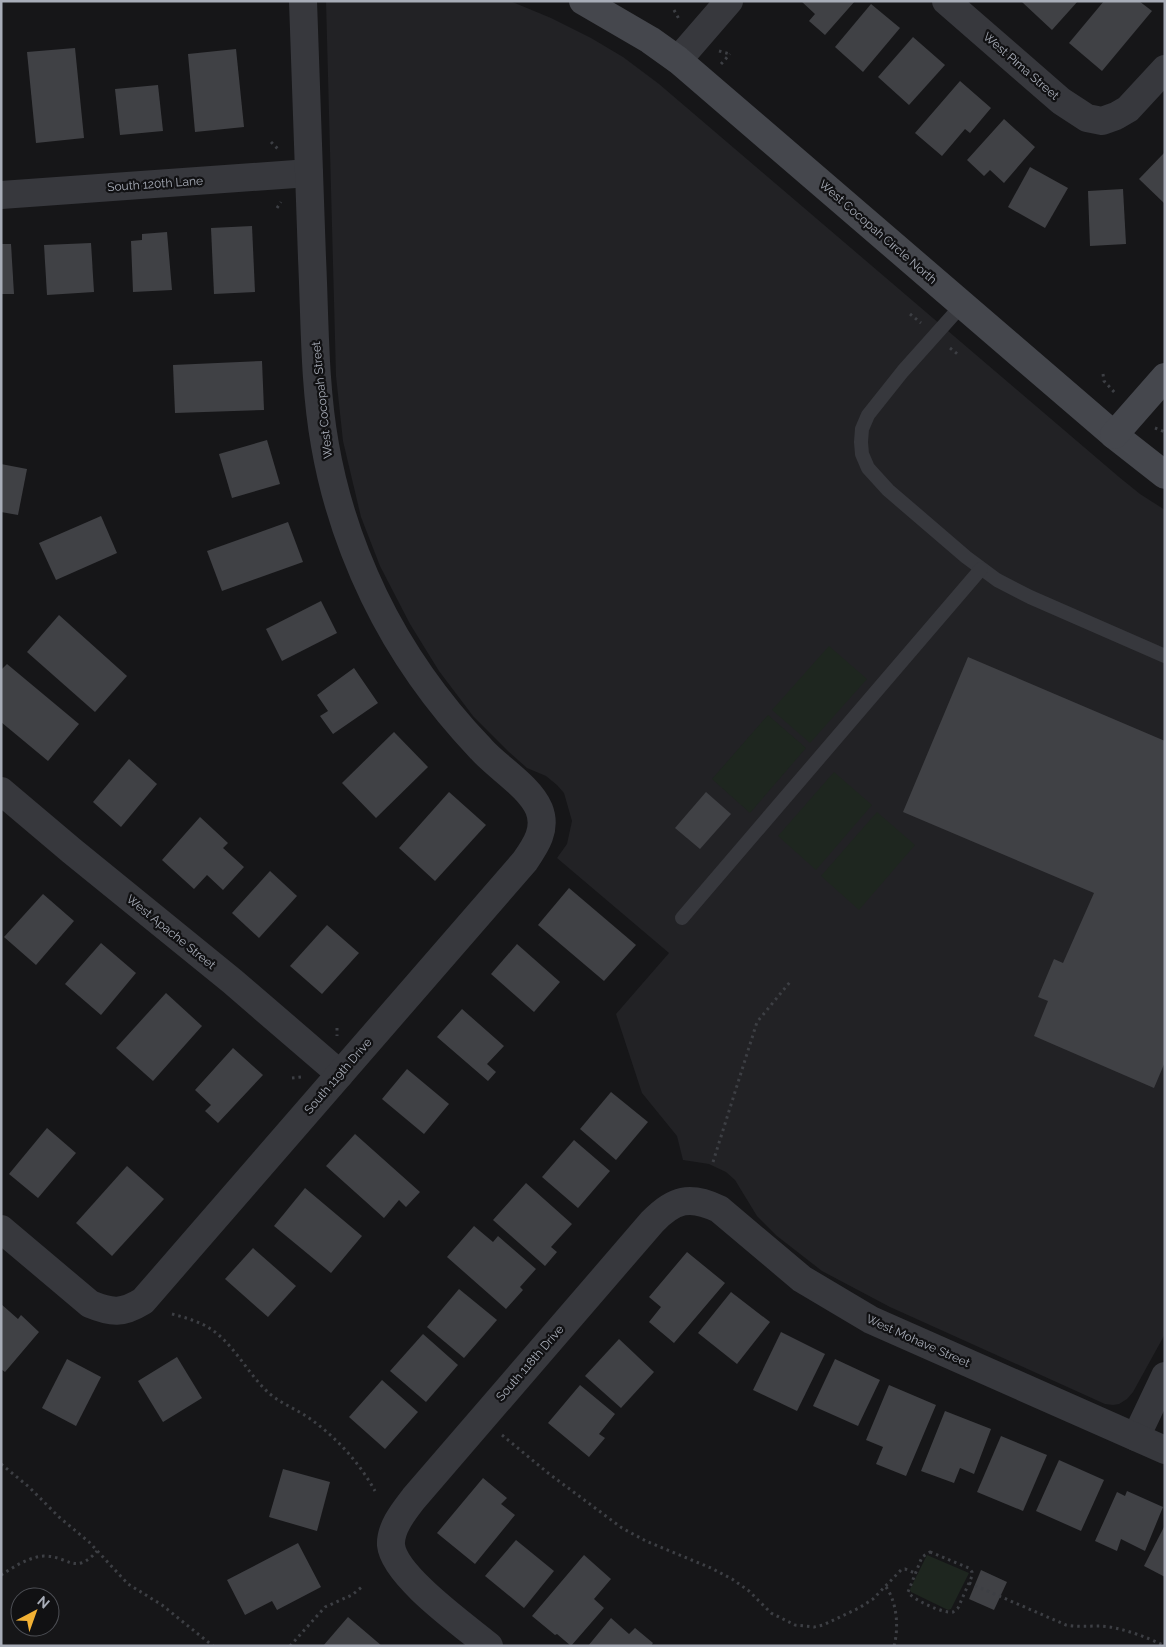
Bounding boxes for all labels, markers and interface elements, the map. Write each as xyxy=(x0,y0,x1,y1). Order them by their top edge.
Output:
street label: West Pima Street xyxy=(980,29,1062,103)
street label: South 120th Lane xyxy=(107,174,203,194)
street label: West Cocopah Circle North xyxy=(816,177,940,287)
street label: West Cocopah Street xyxy=(309,341,335,459)
street label: West Apache Street xyxy=(124,892,218,972)
street label: South 119th Drive xyxy=(301,1035,375,1117)
street label: West Mohave Street xyxy=(864,1312,972,1370)
street label: South 118th Drive xyxy=(493,1322,567,1404)
north arrow xyxy=(10,1587,60,1637)
text: N xyxy=(34,1593,53,1612)

